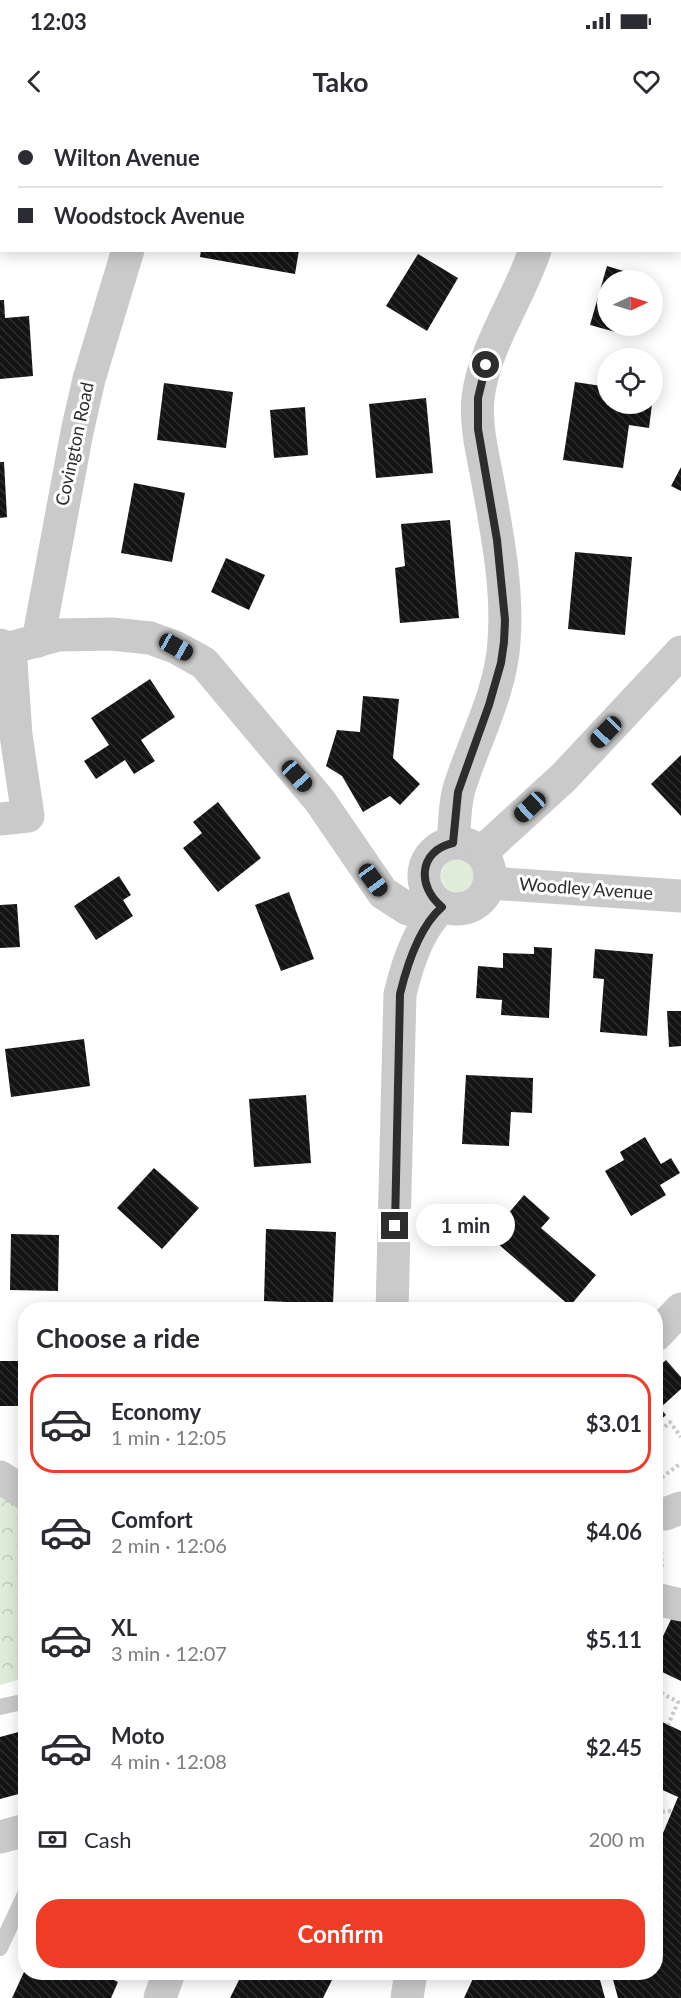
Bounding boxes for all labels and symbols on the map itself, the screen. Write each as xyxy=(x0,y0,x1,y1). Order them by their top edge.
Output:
north arrow xyxy=(597,270,663,336)
route start xyxy=(472,351,499,378)
street label: Covington Road xyxy=(50,380,98,508)
car xyxy=(156,630,196,664)
car xyxy=(587,713,625,751)
car xyxy=(278,757,316,795)
car xyxy=(511,788,549,826)
car xyxy=(355,860,391,900)
street label: Woodley Avenue xyxy=(518,872,654,904)
callout: 1 min xyxy=(416,1205,515,1247)
route end xyxy=(381,1212,408,1239)

